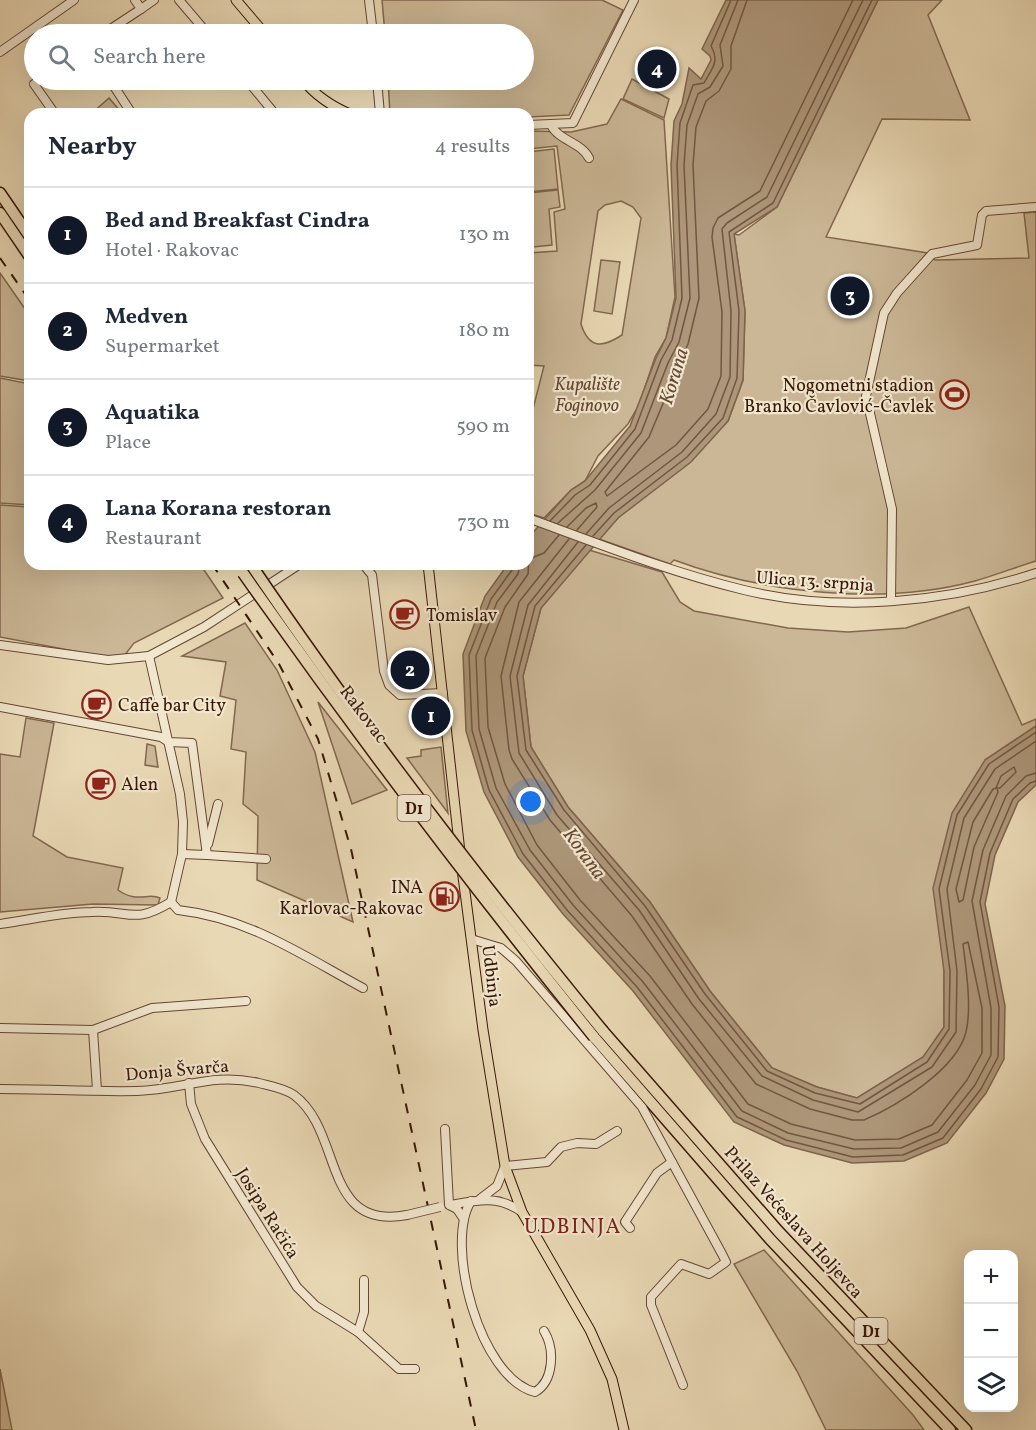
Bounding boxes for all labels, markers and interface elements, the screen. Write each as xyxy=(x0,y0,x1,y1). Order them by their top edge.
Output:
search box xyxy=(24,24,534,90)
icon: search xyxy=(45,41,78,74)
text: Search here xyxy=(93,42,206,73)
pin: 4 xyxy=(638,46,676,92)
text: Nearby xyxy=(48,129,137,165)
text: 4 results xyxy=(435,133,510,161)
text: Bed and Breakfast Cindra xyxy=(105,206,370,237)
text: 1 xyxy=(63,221,72,249)
text: 130 m xyxy=(459,221,510,249)
text: Hotel · Rakovac xyxy=(105,237,239,265)
pin: 3 xyxy=(830,274,870,318)
text: Medven xyxy=(105,302,188,333)
text: 2 xyxy=(62,317,73,345)
text: 180 m xyxy=(458,317,510,345)
text: Supermarket xyxy=(105,333,220,361)
water label: Korana xyxy=(653,345,697,408)
park label: Kupalište Foginovo xyxy=(554,373,620,419)
place label: Nogometni stadion Branko Čavlović-Čavlek xyxy=(744,374,934,420)
sports icon: Nogometni stadion Branko Čavlović-Čavlek xyxy=(939,379,971,411)
text: Aquatika xyxy=(105,398,200,429)
text: 3 xyxy=(62,413,73,441)
text: 590 m xyxy=(456,413,510,441)
text: Place xyxy=(105,429,151,457)
text: Lana Korana restoran xyxy=(105,494,331,525)
text: 4 xyxy=(61,509,74,537)
text: 730 m xyxy=(457,509,510,537)
text: Restaurant xyxy=(105,525,202,553)
street label: Ulica 13. srpnja xyxy=(755,566,875,599)
cafe icon: Tomislav xyxy=(389,599,421,631)
place label: Tomislav xyxy=(426,604,498,629)
pin: 2 xyxy=(390,648,430,692)
street label: Rakovac xyxy=(333,681,393,749)
cafe icon: Caffe bar City xyxy=(81,689,113,721)
place label: Caffe bar City xyxy=(118,694,226,719)
pin: 1 xyxy=(412,694,450,738)
cafe icon: Alen xyxy=(84,768,116,800)
place label: Alen xyxy=(121,773,159,798)
your location xyxy=(516,787,545,816)
road number: D1 xyxy=(398,795,430,821)
water label: Korana xyxy=(555,823,612,886)
place label: INA Karlovac-Rakovac xyxy=(279,876,423,922)
fuel station icon: INA Karlovac-Rakovac xyxy=(428,881,460,913)
street label: Udbinja xyxy=(474,944,507,1009)
street label: Donja Švarča xyxy=(124,1055,230,1088)
street label: Prilaz Većeslava Holjevca xyxy=(718,1141,868,1305)
street label: Josipa Račića xyxy=(229,1163,305,1264)
district label: UDBINJA xyxy=(524,1213,622,1242)
map controls xyxy=(964,1250,1018,1412)
button: + xyxy=(964,1250,1018,1304)
button: − xyxy=(964,1304,1018,1358)
road number: D1 xyxy=(854,1318,888,1344)
button: layers xyxy=(964,1358,1018,1412)

